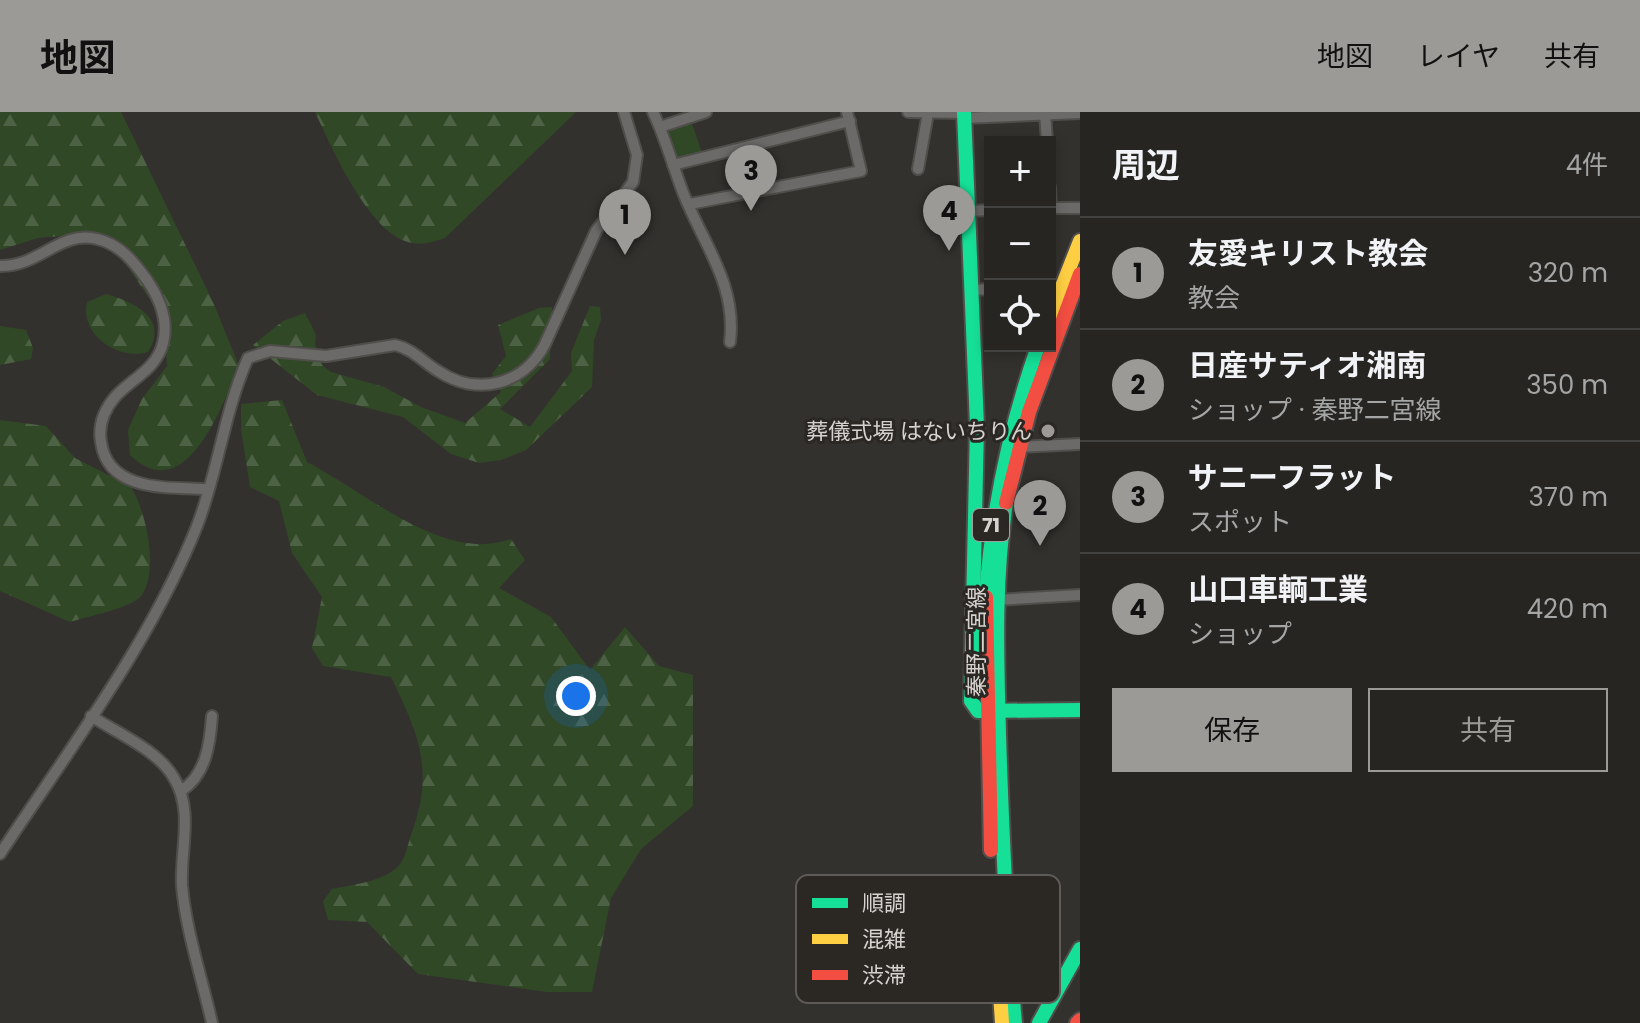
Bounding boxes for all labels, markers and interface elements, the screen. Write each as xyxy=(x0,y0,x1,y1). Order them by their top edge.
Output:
text: 地図 xyxy=(40,31,116,84)
text: 地図 xyxy=(1317,37,1373,76)
text: レイヤ xyxy=(1417,37,1500,76)
text: 共有 xyxy=(1544,37,1600,76)
map controls xyxy=(984,136,1056,352)
button: + xyxy=(984,136,1056,208)
text: 周辺 xyxy=(1112,141,1180,189)
pin: 3 xyxy=(725,145,777,211)
text: 4件 xyxy=(1566,147,1608,183)
pin: 4 xyxy=(923,185,975,251)
pin: 1 xyxy=(599,189,651,255)
button: − xyxy=(984,208,1056,280)
text: 友愛キリスト教会 xyxy=(1188,232,1428,275)
text: 1 xyxy=(1133,255,1143,291)
text: 320 m xyxy=(1528,255,1608,291)
button: locate xyxy=(984,280,1056,352)
text: 教会 xyxy=(1188,280,1240,316)
text: 日産サティオ湘南 xyxy=(1188,344,1426,387)
text: 2 xyxy=(1131,367,1145,403)
text: 350 m xyxy=(1526,367,1608,403)
text: ショップ · 秦野二宮線 xyxy=(1188,392,1441,428)
place label: 葬儀式場 はないちりん xyxy=(806,416,1032,447)
marker: 葬儀式場 はないちりん xyxy=(1039,422,1057,440)
text: サニーフラット xyxy=(1188,456,1396,499)
text: 3 xyxy=(1130,479,1146,515)
text: 370 m xyxy=(1528,479,1608,515)
pin: 2 xyxy=(1014,480,1066,546)
text: スポット xyxy=(1188,504,1292,540)
road number: 71 xyxy=(973,509,1009,541)
text: 山口車輌工業 xyxy=(1188,568,1368,611)
street label: 秦野二宮線 xyxy=(961,587,992,697)
text: 4 xyxy=(1129,591,1147,627)
text: 420 m xyxy=(1527,591,1608,627)
text: ショップ xyxy=(1188,616,1292,652)
your location xyxy=(556,676,596,716)
button: 保存 xyxy=(1112,688,1352,772)
button: 共有 xyxy=(1368,688,1608,772)
legend xyxy=(796,875,1060,1003)
text: 順調 xyxy=(862,888,906,919)
text: 混雑 xyxy=(862,924,906,955)
text: 渋滞 xyxy=(862,960,906,991)

